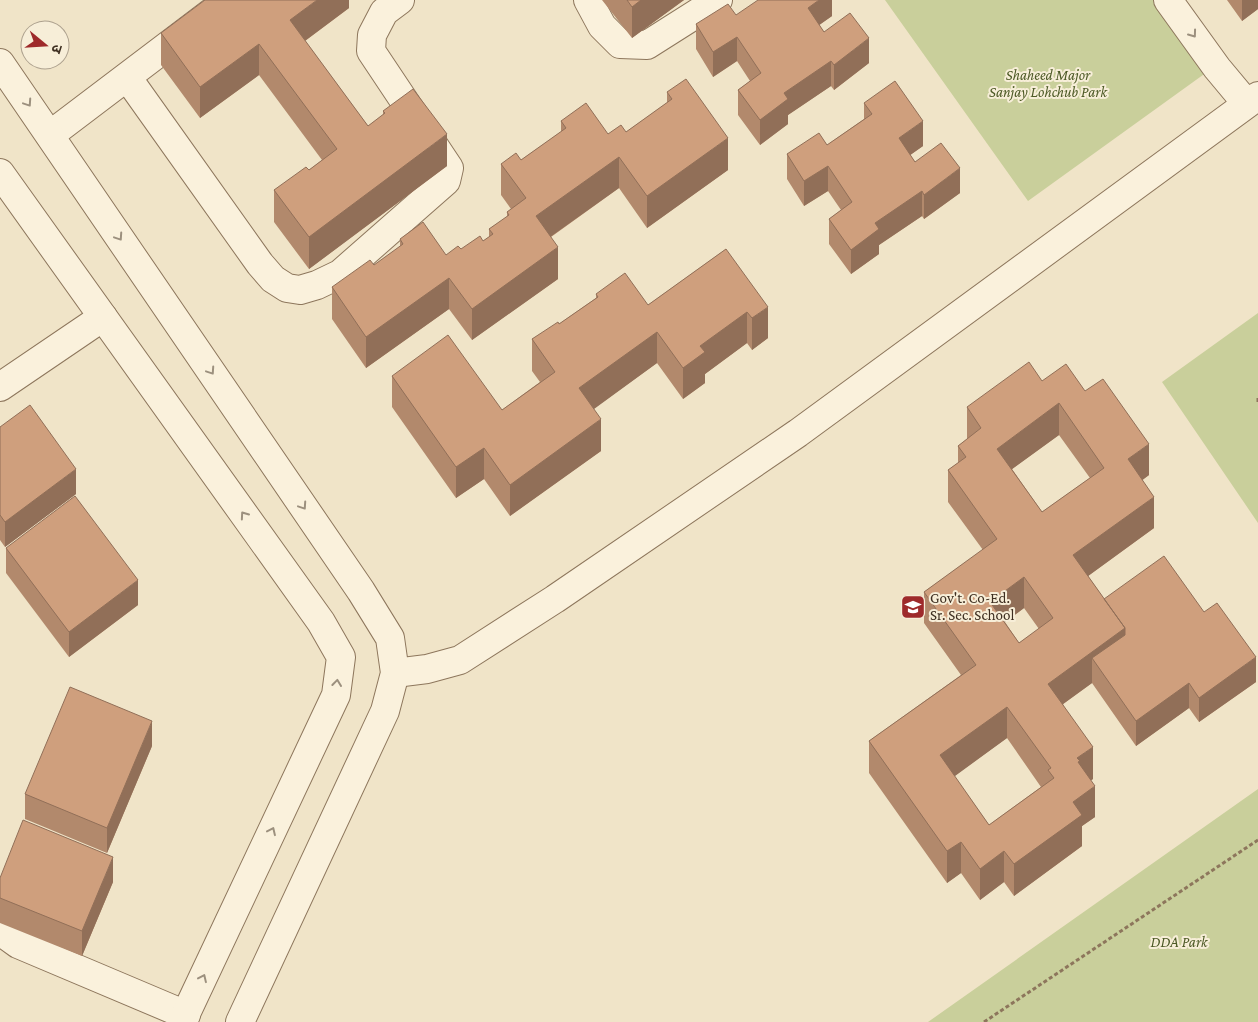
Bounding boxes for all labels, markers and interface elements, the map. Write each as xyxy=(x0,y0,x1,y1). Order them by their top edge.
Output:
north arrow xyxy=(20,20,70,70)
one-way arrow xyxy=(1187,28,1196,38)
text: उ xyxy=(48,43,66,56)
park label: Shaheed Major Sanjay Lohchub Park xyxy=(989,67,1108,101)
one-way arrow xyxy=(22,97,31,107)
one-way arrow xyxy=(113,232,123,241)
one-way arrow xyxy=(205,366,214,375)
one-way arrow xyxy=(297,500,306,509)
one-way arrow xyxy=(241,511,250,521)
place label: Gov't. Co-Ed. Sr. Sec. School xyxy=(930,590,1014,623)
school or university icon: Gov't. Co-Ed. Sr. Sec. School xyxy=(900,594,926,620)
one-way arrow xyxy=(331,678,342,686)
one-way arrow xyxy=(266,827,276,836)
park label: DDA Park xyxy=(1150,934,1209,950)
one-way arrow xyxy=(197,974,207,983)

